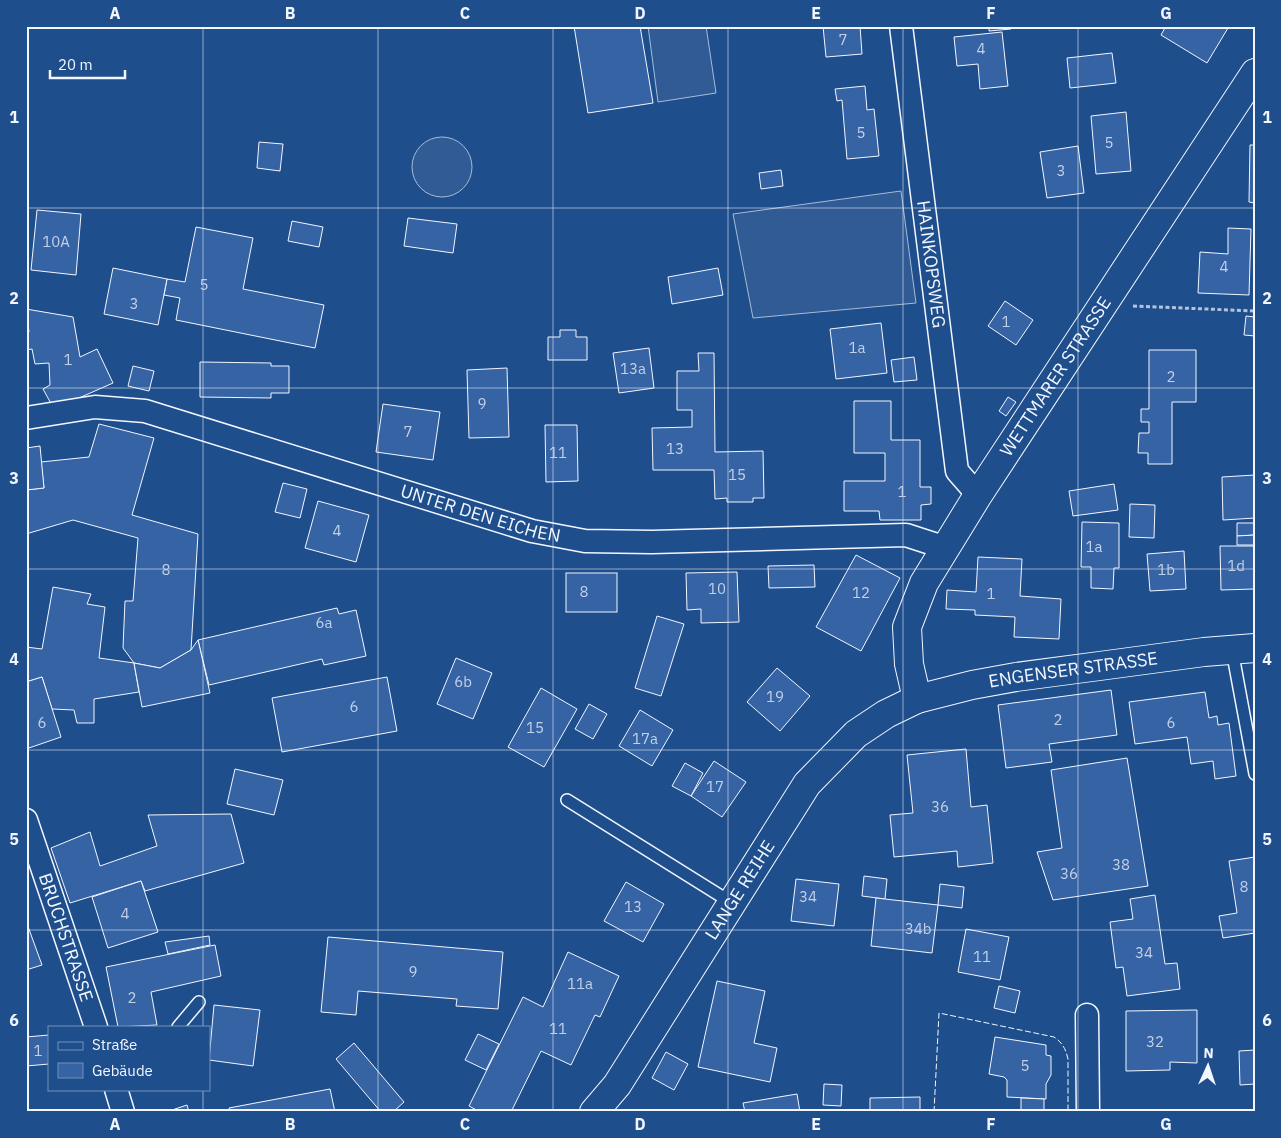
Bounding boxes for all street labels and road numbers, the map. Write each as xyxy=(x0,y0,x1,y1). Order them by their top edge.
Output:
street label: HAINKOPSWEG xyxy=(912,199,951,329)
street label: WETTMARER STRASSE xyxy=(995,292,1116,461)
street label: UNTER DEN EICHEN xyxy=(398,479,562,547)
street label: ENGENSER STRASSE xyxy=(987,646,1159,693)
street label: LANGE REIHE xyxy=(700,836,780,944)
street label: BRUCHSTRASSE xyxy=(34,870,99,1004)

